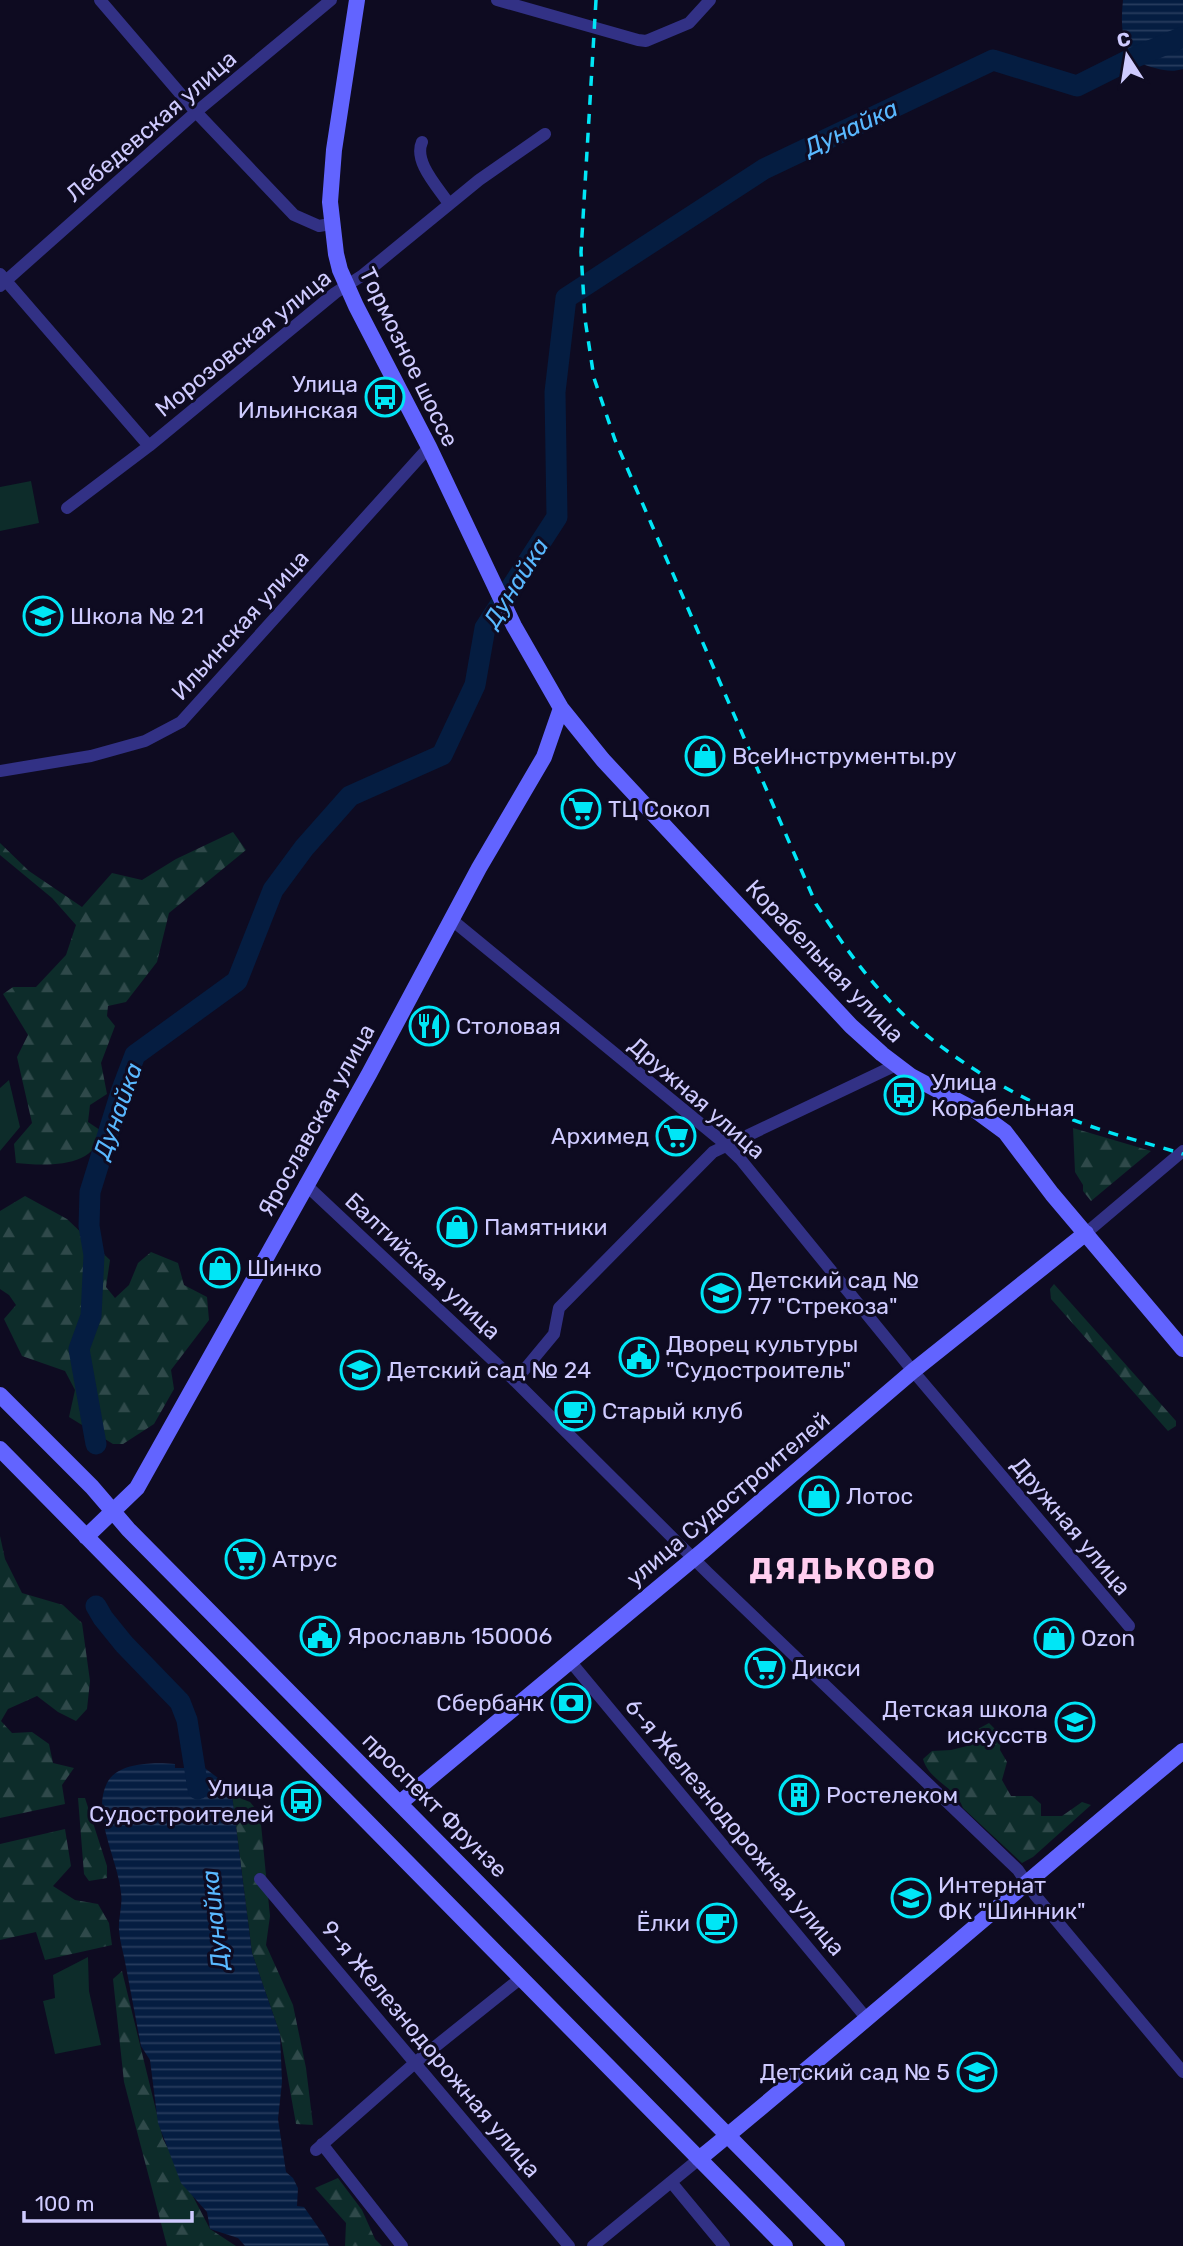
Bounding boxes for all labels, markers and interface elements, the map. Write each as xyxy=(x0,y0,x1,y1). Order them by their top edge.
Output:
north arrow xyxy=(1092,21,1162,91)
text: С xyxy=(1115,27,1132,52)
street label: Лебедевская улица xyxy=(60,44,242,208)
water label: Дунайка xyxy=(798,94,902,163)
street label: Морозовская улица xyxy=(149,263,337,423)
street label: Тормозное шоссе xyxy=(353,263,465,451)
place label: Улица Ильинская xyxy=(238,370,358,424)
bus stop icon: Улица Ильинская xyxy=(364,376,406,418)
water label: Дунайка xyxy=(476,533,554,635)
street label: Ильинская улица xyxy=(165,544,315,706)
school or university icon: Школа № 21 xyxy=(22,595,64,637)
place label: Школа № 21 xyxy=(70,602,204,630)
shop icon: ВсеИнструменты.ру xyxy=(684,735,726,777)
place label: ВсеИнструменты.ру xyxy=(732,742,957,770)
supermarket icon: ТЦ Сокол xyxy=(560,788,602,830)
place label: ТЦ Сокол xyxy=(608,795,710,823)
street label: Корабельная улица xyxy=(740,874,910,1048)
restaurant icon: Столовая xyxy=(408,1005,450,1047)
place label: Столовая xyxy=(456,1012,561,1040)
street label: Ярославская улица xyxy=(251,1019,381,1221)
street label: Дружная улица xyxy=(623,1031,771,1165)
water label: Дунайка xyxy=(87,1059,148,1165)
place label: Улица Корабельная xyxy=(931,1068,1075,1122)
bus stop icon: Улица Корабельная xyxy=(883,1074,925,1116)
supermarket icon: Архимед xyxy=(655,1115,697,1157)
place label: Архимед xyxy=(551,1122,649,1150)
street label: Балтийская улица xyxy=(339,1187,507,1345)
shop icon: Памятники xyxy=(436,1206,478,1248)
place label: Памятники xyxy=(484,1213,607,1241)
shop icon: Шинко xyxy=(199,1247,241,1289)
place label: Шинко xyxy=(247,1254,322,1282)
place label: Детский сад № 77 "Стрекоза" xyxy=(748,1266,919,1320)
school or university icon: Детский сад № 77 "Стрекоза" xyxy=(700,1272,742,1314)
place label: Дворец культуры "Судостроитель" xyxy=(666,1330,858,1384)
public building icon: Дворец культуры "Судостроитель" xyxy=(618,1336,660,1378)
school or university icon: Детский сад № 24 xyxy=(339,1349,381,1391)
place label: Детский сад № 24 xyxy=(387,1356,591,1384)
cafe icon: Старый клуб xyxy=(554,1390,596,1432)
place label: Старый клуб xyxy=(602,1397,743,1425)
street label: улица Судостроителей xyxy=(621,1406,835,1592)
street label: Дружная улица xyxy=(1005,1451,1137,1601)
shop icon: Лотос xyxy=(798,1475,840,1517)
place label: Лотос xyxy=(846,1482,913,1510)
supermarket icon: Атрус xyxy=(224,1538,266,1580)
place label: Атрус xyxy=(272,1545,337,1573)
district label: ДЯДЬКОВО xyxy=(749,1551,937,1587)
public building icon: Ярославль 150006 xyxy=(299,1615,341,1657)
shop icon: Ozon xyxy=(1033,1617,1075,1659)
place label: Ярославль 150006 xyxy=(347,1622,552,1650)
place label: Ozon xyxy=(1081,1624,1135,1652)
supermarket icon: Дикси xyxy=(744,1647,786,1689)
place label: Дикси xyxy=(792,1654,861,1682)
bank icon: Сбербанк xyxy=(550,1682,592,1724)
place label: Сбербанк xyxy=(436,1689,544,1717)
street label: 6-я Железнодорожная улица xyxy=(619,1693,851,1961)
place label: Детская школа искусств xyxy=(882,1695,1048,1749)
school or university icon: Детская школа искусств xyxy=(1054,1701,1096,1743)
street label: проспект Фрунзе xyxy=(357,1727,513,1883)
place label: Улица Судостроителей xyxy=(89,1774,274,1828)
building icon: Ростелеком xyxy=(778,1774,820,1816)
bus stop icon: Улица Судостроителей xyxy=(280,1780,322,1822)
place label: Ростелеком xyxy=(826,1781,958,1809)
water label: Дунайка xyxy=(196,1869,234,1973)
place label: Интернат ФК "Шинник" xyxy=(938,1871,1086,1925)
school or university icon: Интернат ФК "Шинник" xyxy=(890,1877,932,1919)
cafe icon: Ёлки xyxy=(696,1902,738,1944)
place label: Ёлки xyxy=(636,1909,690,1937)
street label: 9-я Железнодорожная улица xyxy=(315,1915,547,2183)
school or university icon: Детский сад № 5 xyxy=(956,2051,998,2093)
place label: Детский сад № 5 xyxy=(760,2058,950,2086)
scale bar xyxy=(24,2180,192,2224)
text: 100 m xyxy=(35,2191,94,2216)

